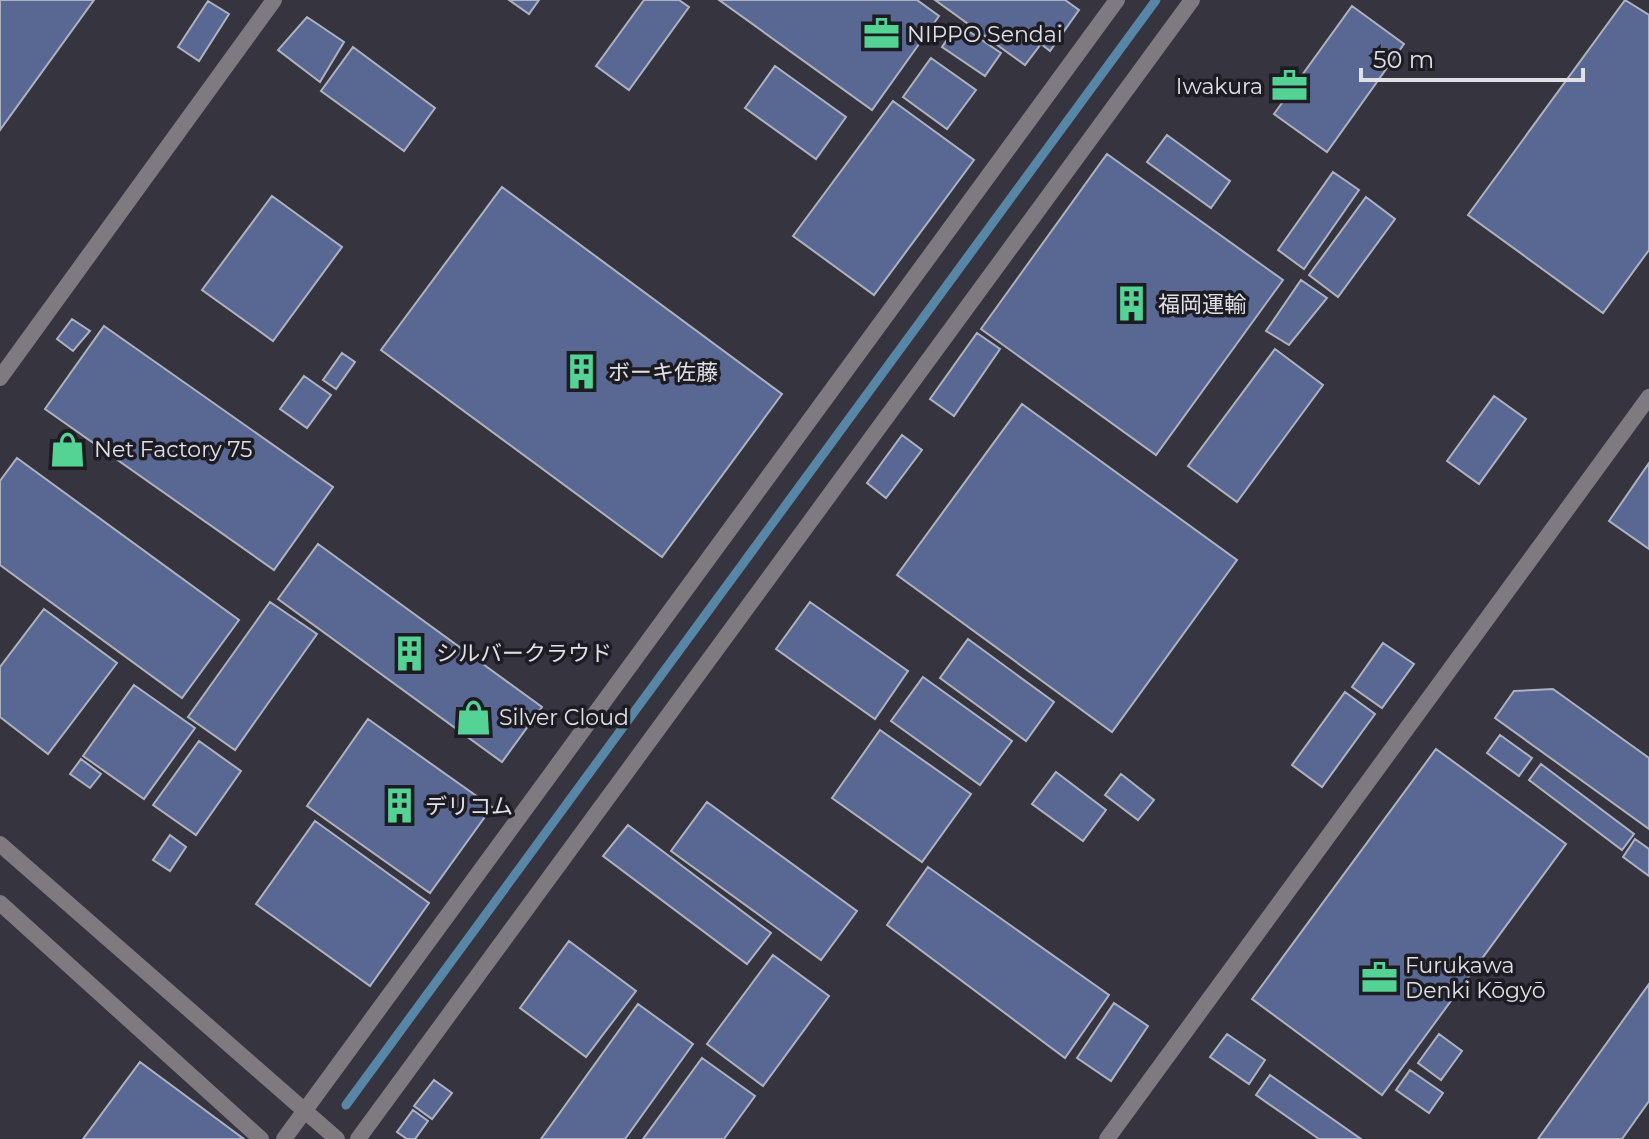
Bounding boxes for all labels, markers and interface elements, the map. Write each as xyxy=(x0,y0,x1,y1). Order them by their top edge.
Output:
office icon: NIPPO Sendai xyxy=(862,15,900,53)
place label: NIPPO Sendai xyxy=(907,21,1063,48)
scale bar xyxy=(1361,32,1583,82)
text: 50 m xyxy=(1373,45,1434,74)
office icon: Iwakura xyxy=(1270,67,1308,105)
place label: Iwakura xyxy=(1176,73,1263,100)
building icon: 福岡運輸 xyxy=(1113,285,1151,323)
place label: 福岡運輸 xyxy=(1158,291,1246,318)
building icon: ボーキ佐藤 xyxy=(563,353,601,391)
place label: ボーキ佐藤 xyxy=(608,359,718,386)
shop icon: Net Factory 75 xyxy=(49,430,87,468)
place label: Net Factory 75 xyxy=(94,436,253,463)
building icon: シルバークラウド xyxy=(391,634,429,672)
place label: シルバークラウド xyxy=(436,640,612,667)
shop icon: Silver Cloud xyxy=(454,698,492,736)
place label: Silver Cloud xyxy=(499,704,629,731)
building icon: デリコム xyxy=(380,787,418,825)
place label: デリコム xyxy=(425,793,513,820)
place label: Furukawa Denki Kōgyō xyxy=(1405,952,1545,1004)
office icon: Furukawa Denki Kōgyō xyxy=(1360,959,1398,997)

